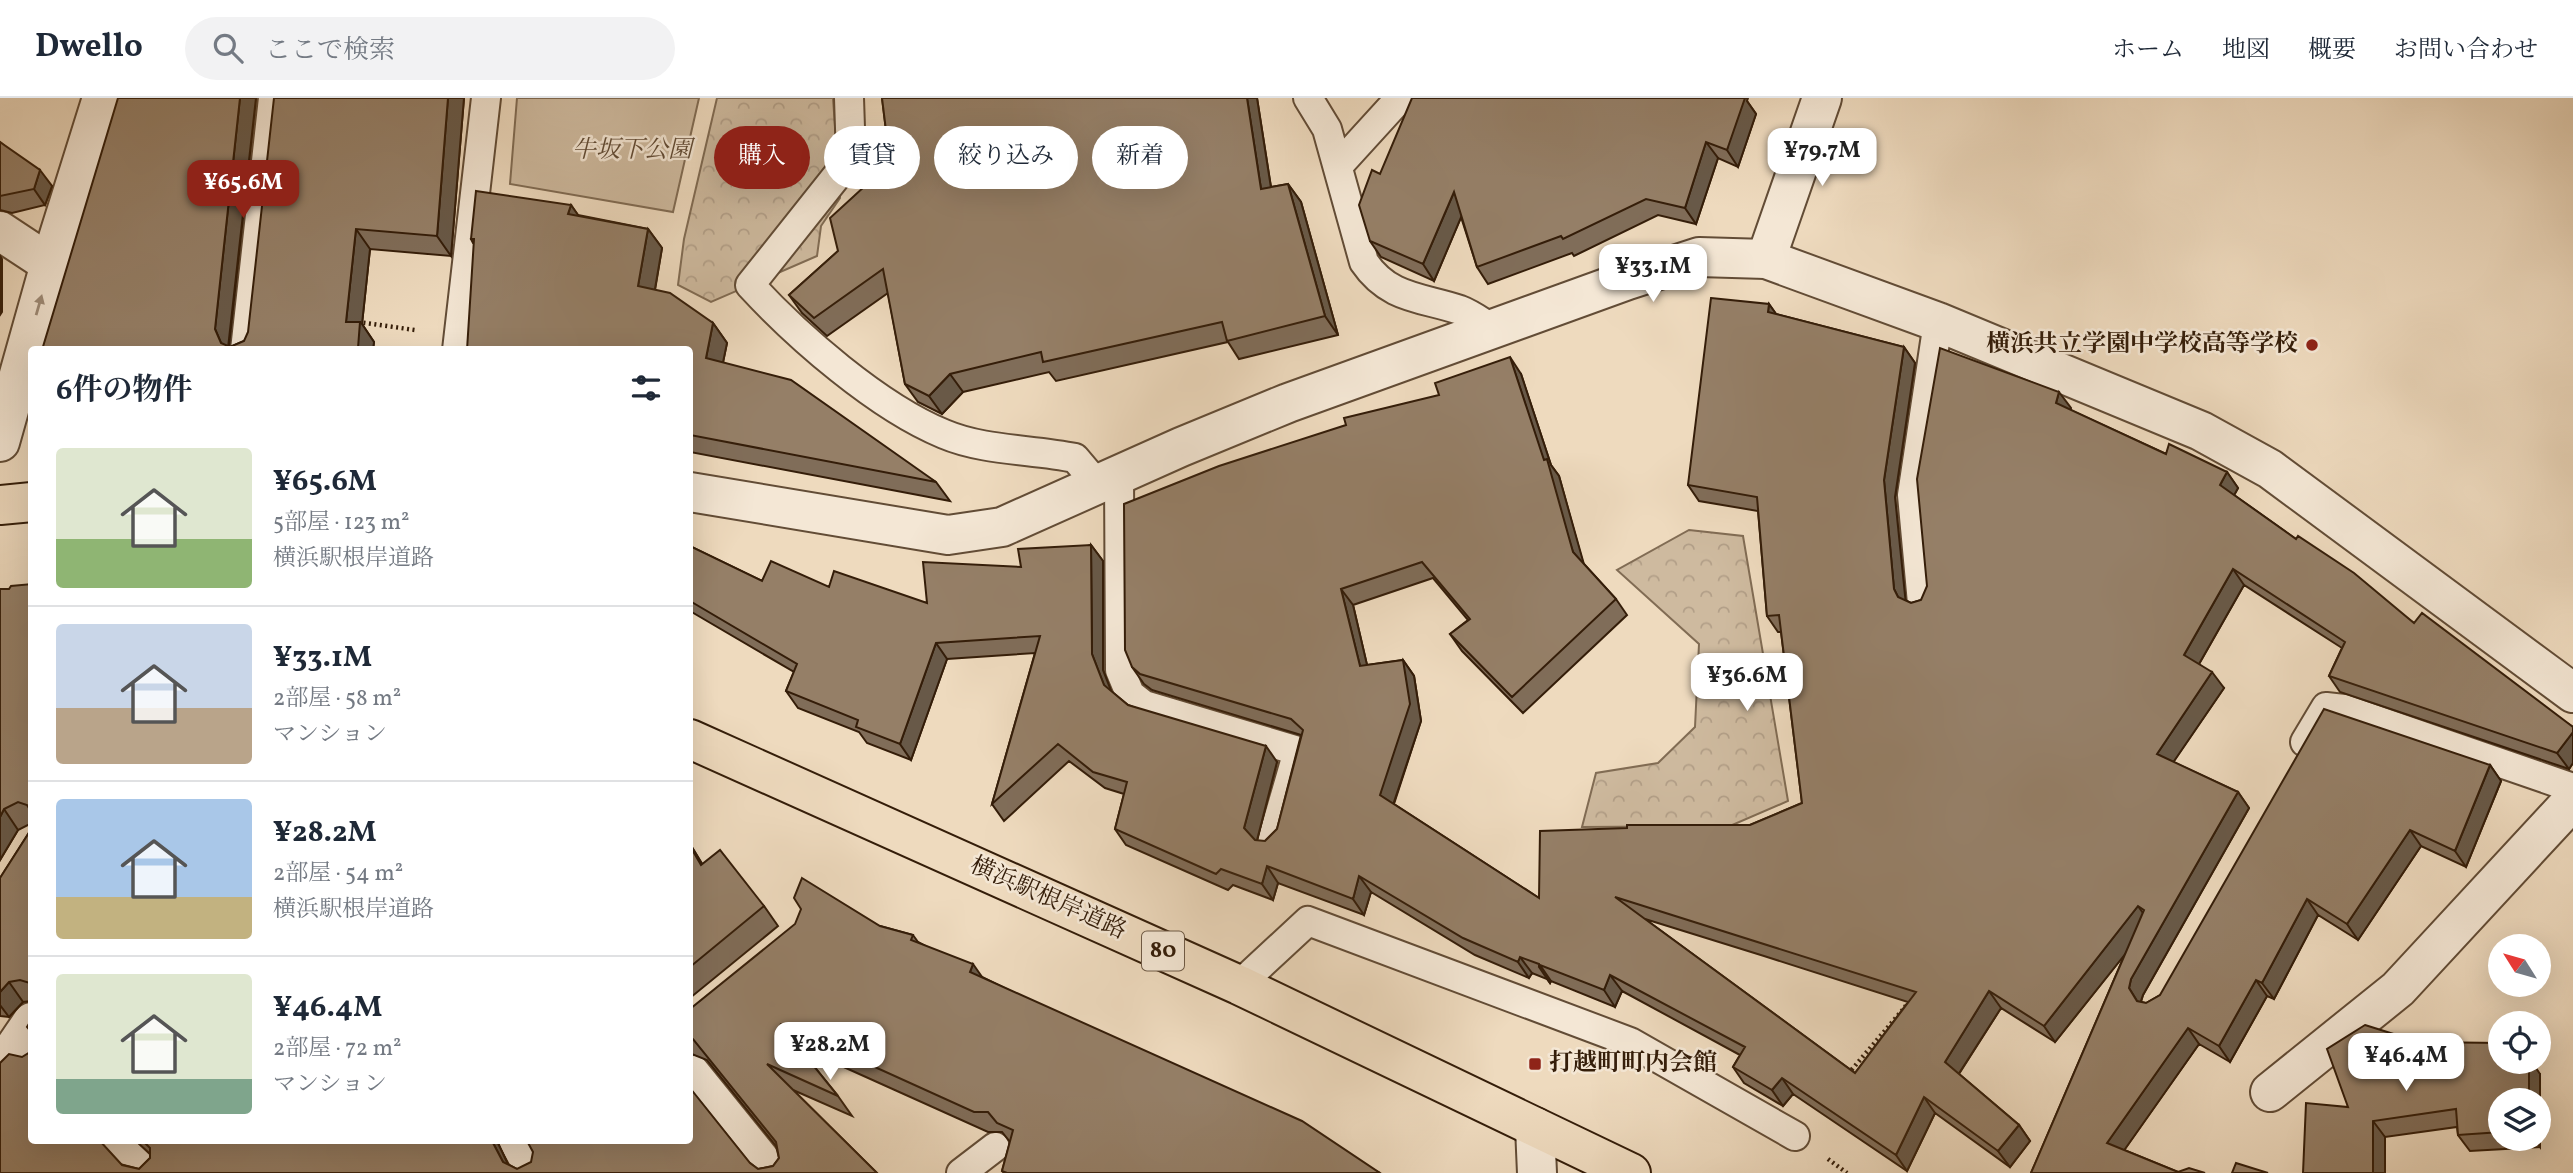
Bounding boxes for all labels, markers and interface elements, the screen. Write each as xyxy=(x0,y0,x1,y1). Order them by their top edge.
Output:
search box xyxy=(185,17,675,80)
text: Dwello xyxy=(35,25,143,71)
icon: search xyxy=(209,29,247,67)
text: ここで検索 xyxy=(265,33,395,69)
text: ホーム xyxy=(2112,34,2184,68)
text: 地図 xyxy=(2222,34,2270,68)
text: 概要 xyxy=(2308,34,2356,68)
text: お問い合わせ xyxy=(2394,34,2538,68)
chip: 購入 xyxy=(714,126,810,189)
chip: 賃貸 xyxy=(824,126,920,189)
chip: 絞り込み xyxy=(934,126,1078,189)
chip: 新着 xyxy=(1092,126,1188,189)
pin: ¥79.7M xyxy=(1765,129,1879,188)
park label: 牛坂下公園 xyxy=(572,134,696,168)
text: ¥79.7M xyxy=(1784,135,1860,167)
pin: ¥65.6M xyxy=(186,160,300,220)
text: ¥65.6M xyxy=(203,167,283,199)
pin: ¥33.1M xyxy=(1596,244,1710,304)
text: ¥33.1M xyxy=(1615,251,1691,283)
one-way arrow xyxy=(34,294,44,315)
place label: 横浜共立学園中学校高等学校 xyxy=(1986,328,2298,362)
marker: 横浜共立学園中学校高等学校 xyxy=(2304,337,2320,353)
icon: filters xyxy=(627,369,665,407)
text: 6件の物件 xyxy=(56,370,192,412)
text: ¥65.6M xyxy=(273,461,377,503)
icon: home xyxy=(112,476,196,560)
text: 5部屋 · 123 m² xyxy=(273,507,410,539)
text: 横浜駅根岸道路 xyxy=(273,543,434,575)
text: ¥33.1M xyxy=(273,637,372,679)
icon: home xyxy=(112,652,196,736)
pin: ¥36.6M xyxy=(1690,654,1804,713)
text: ¥36.6M xyxy=(1707,660,1787,692)
text: 2部屋 · 58 m² xyxy=(273,683,401,715)
text: マンション xyxy=(273,719,387,751)
text: ¥28.2M xyxy=(273,812,377,854)
icon: home xyxy=(112,827,196,911)
street label: 横浜駅根岸道路 xyxy=(964,849,1132,949)
text: 2部屋 · 54 m² xyxy=(273,858,403,890)
text: 横浜駅根岸道路 xyxy=(273,894,434,926)
road number: 80 xyxy=(1142,932,1184,971)
north arrow xyxy=(2488,934,2552,998)
map controls xyxy=(2488,934,2551,1151)
text: ¥46.4M xyxy=(273,987,382,1029)
icon: home xyxy=(112,1002,196,1086)
button: locate xyxy=(2488,1011,2551,1074)
pin: ¥28.2M xyxy=(773,1023,887,1082)
text: ¥28.2M xyxy=(790,1029,870,1061)
text: 2部屋 · 72 m² xyxy=(273,1033,402,1065)
pin: ¥46.4M xyxy=(2349,1034,2463,1093)
text: ¥46.4M xyxy=(2364,1040,2448,1072)
place label: 打越町町内会館 xyxy=(1549,1047,1717,1081)
marker: 打越町町内会館 xyxy=(1527,1056,1543,1072)
text: マンション xyxy=(273,1069,387,1101)
button: layers xyxy=(2488,1088,2551,1151)

